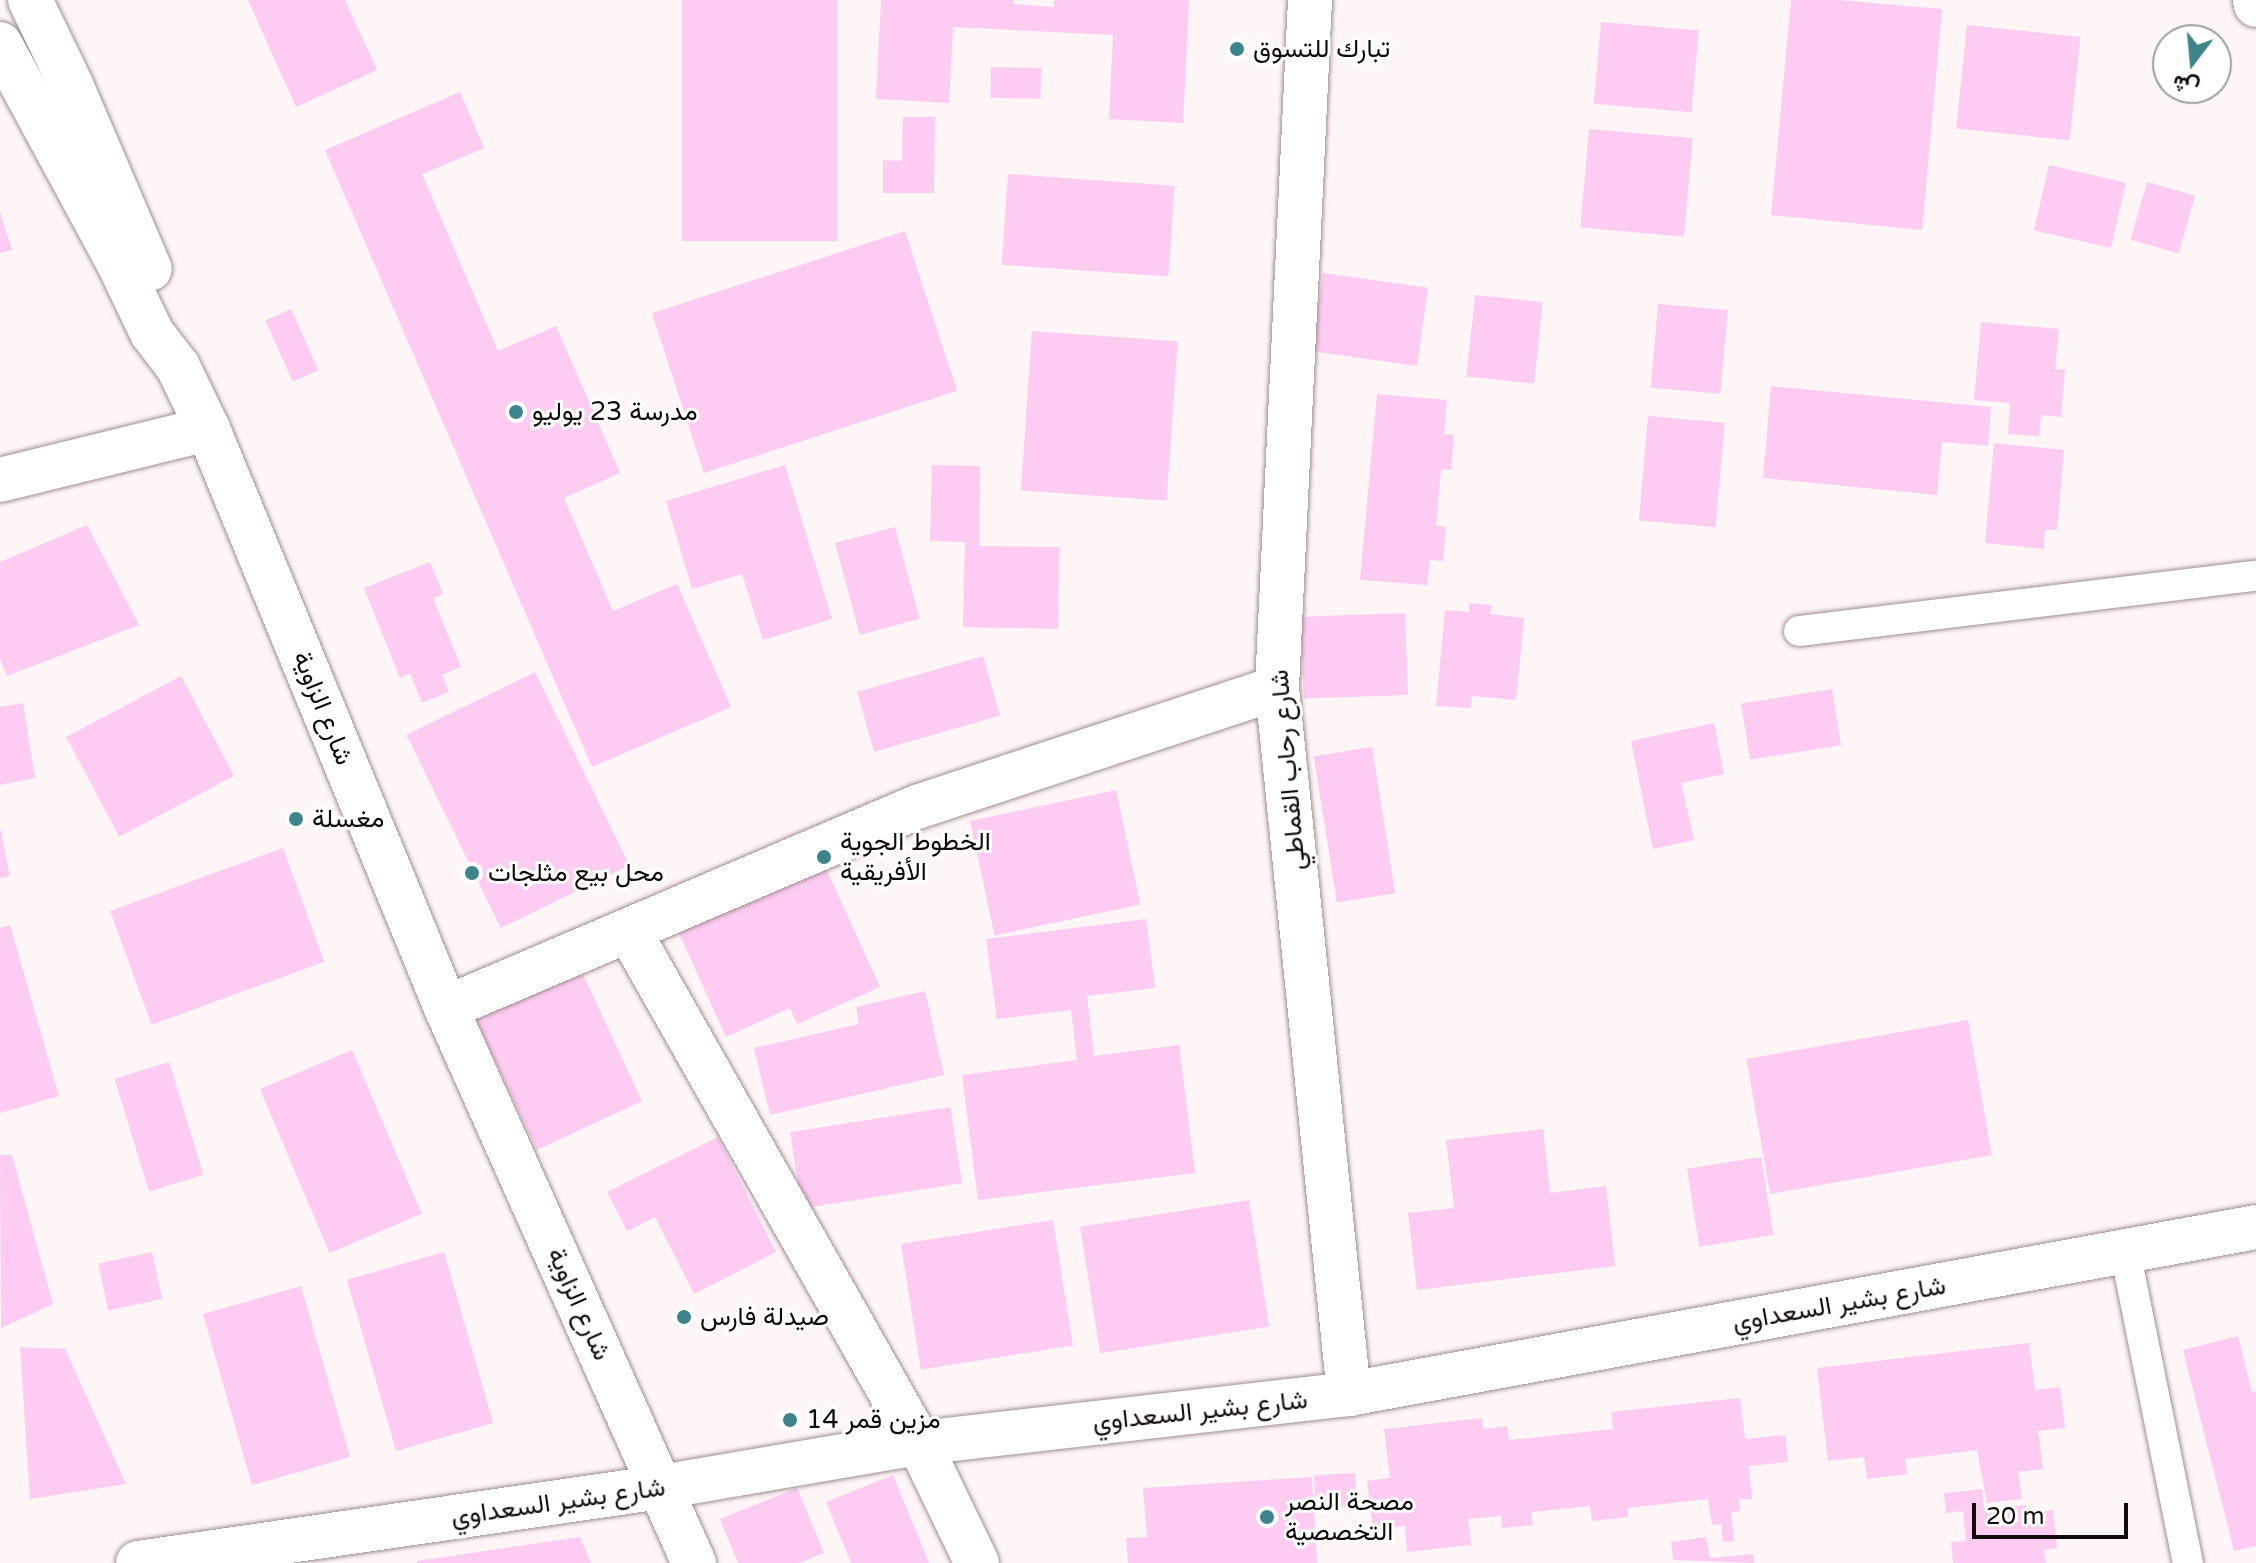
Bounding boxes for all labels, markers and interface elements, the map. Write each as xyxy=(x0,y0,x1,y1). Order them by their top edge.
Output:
north arrow xyxy=(2152,24,2232,104)
place label: تبارك للتسوق xyxy=(1253,33,1390,65)
marker: تبارك للتسوق xyxy=(1228,40,1246,58)
text: ش xyxy=(2170,69,2202,101)
place label: مدرسة 23 يوليو xyxy=(532,396,698,428)
marker: مدرسة 23 يوليو xyxy=(507,403,525,421)
street label: شارع الزاوية xyxy=(286,647,360,769)
street label: شارع رحاب القماطي xyxy=(1264,668,1312,872)
place label: مغسلة xyxy=(312,803,384,835)
marker: مغسلة xyxy=(287,810,305,828)
place label: الخطوط الجوية الأفريقية xyxy=(840,826,991,888)
marker: الخطوط الجوية الأفريقية xyxy=(815,848,833,866)
place label: محل بيع مثلجات xyxy=(488,857,664,889)
marker: محل بيع مثلجات xyxy=(463,864,481,882)
street label: شارع الزاوية xyxy=(540,1243,618,1365)
street label: شارع بشير السعداوي xyxy=(1730,1270,1948,1338)
place label: صيدلة فارس xyxy=(700,1301,829,1333)
marker: صيدلة فارس xyxy=(675,1308,693,1326)
street label: شارع بشير السعداوي xyxy=(1091,1384,1309,1438)
place label: مزين قمر 14 xyxy=(806,1404,941,1436)
marker: مزين قمر 14 xyxy=(781,1411,799,1429)
street label: شارع بشير السعداوي xyxy=(449,1472,667,1532)
place label: مصحة النصر التخصصية xyxy=(1285,1486,1414,1548)
scale bar xyxy=(1976,1487,2132,1537)
text: 20 m xyxy=(1986,1502,2044,1531)
marker: مصحة النصر التخصصية xyxy=(1256,1506,1278,1528)

